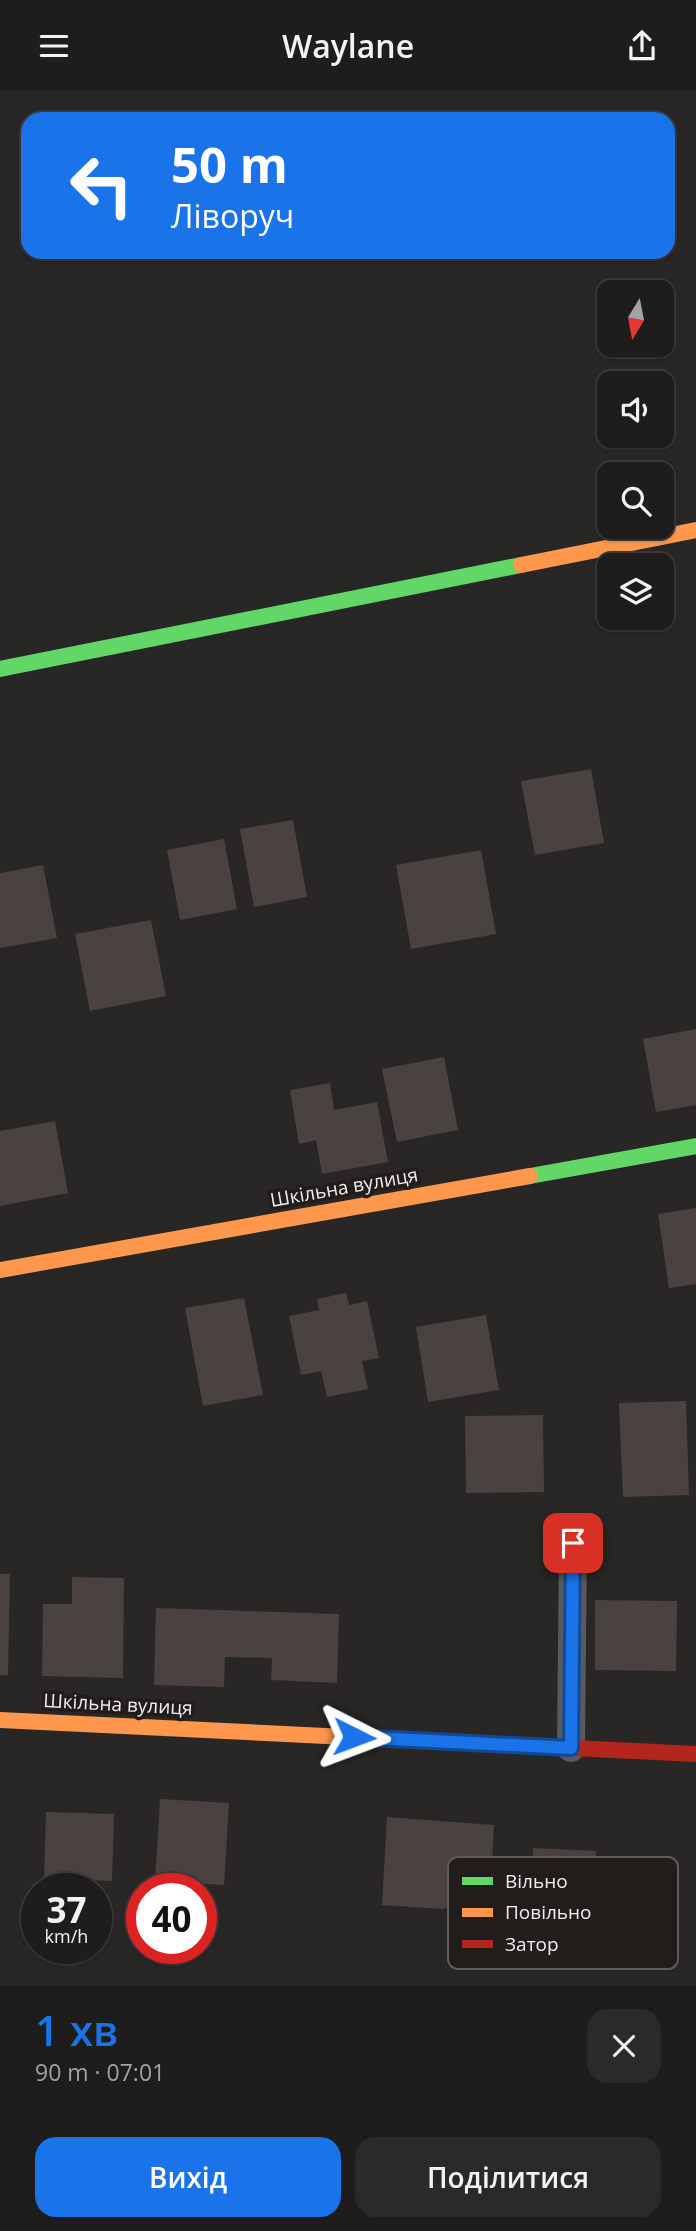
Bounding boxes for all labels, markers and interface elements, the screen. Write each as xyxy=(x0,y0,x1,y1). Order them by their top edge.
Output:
text: Waylane xyxy=(282,24,414,67)
icon: menu xyxy=(35,27,73,65)
icon: share xyxy=(623,27,661,65)
text: 50 m xyxy=(171,131,288,197)
icon: left xyxy=(56,140,147,231)
text: Ліворуч xyxy=(171,194,294,237)
north arrow xyxy=(597,280,674,357)
map controls xyxy=(597,280,674,630)
button: sound xyxy=(597,371,674,448)
button: search xyxy=(597,462,674,539)
button: layers xyxy=(597,553,674,630)
street label: Шкільна вулиця xyxy=(268,1161,420,1213)
pin xyxy=(543,1513,603,1573)
icon: arrive xyxy=(554,1524,592,1562)
street label: Шкільна вулиця xyxy=(43,1687,193,1721)
position arrow xyxy=(317,1700,391,1774)
legend xyxy=(448,1857,678,1969)
text: Вільно xyxy=(505,1868,568,1894)
speed limit sign: 40 xyxy=(126,1873,217,1964)
text: 37 xyxy=(46,1886,87,1933)
text: Повільно xyxy=(505,1899,592,1925)
text: km/h xyxy=(45,1924,88,1948)
text: Затор xyxy=(505,1931,559,1957)
text: 1 хв xyxy=(35,2001,118,2058)
button: close xyxy=(587,2009,661,2083)
text: 90 m · 07:01 xyxy=(35,2056,165,2088)
button: Вихід xyxy=(35,2137,341,2217)
button: Поділитися xyxy=(355,2137,661,2217)

